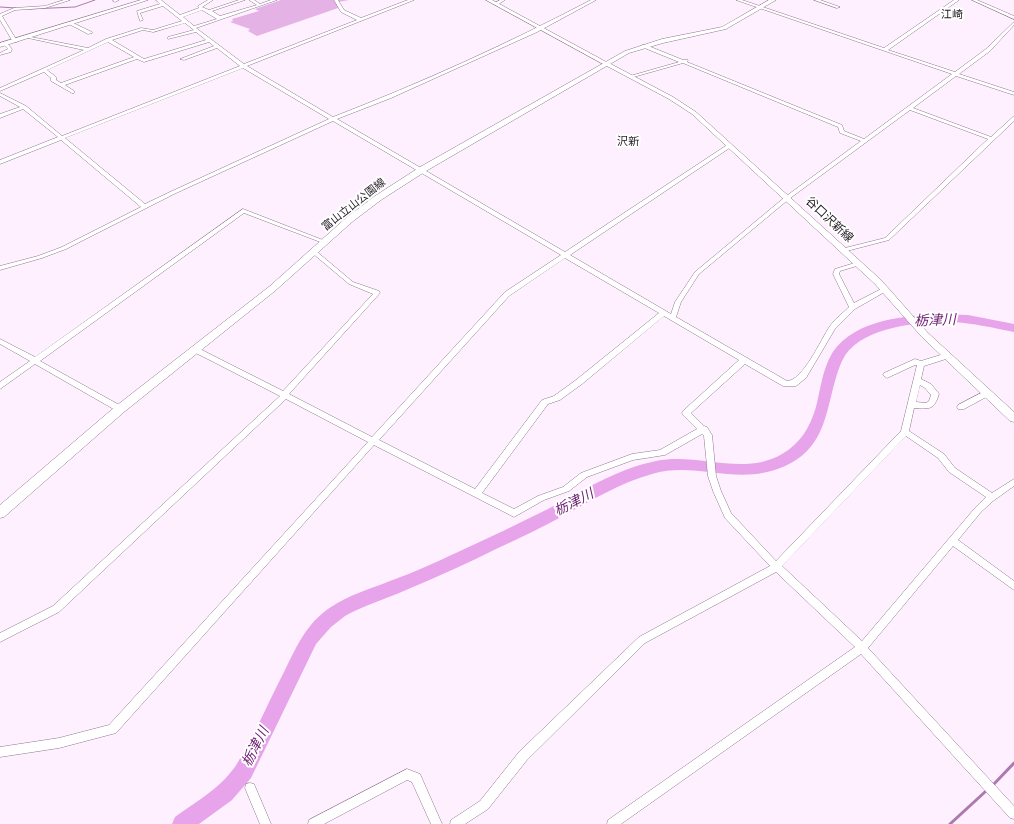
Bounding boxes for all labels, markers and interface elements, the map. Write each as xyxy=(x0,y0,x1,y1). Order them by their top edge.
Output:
district label: 江崎 xyxy=(941,8,963,22)
district label: 沢新 xyxy=(617,135,639,149)
street label: 富山立山公園線 xyxy=(320,176,388,234)
street label: 谷口沢新線 xyxy=(802,194,856,246)
water label: 栃津川 xyxy=(914,312,956,330)
water label: 栃津川 xyxy=(551,486,597,520)
water label: 栃津川 xyxy=(239,724,273,770)

